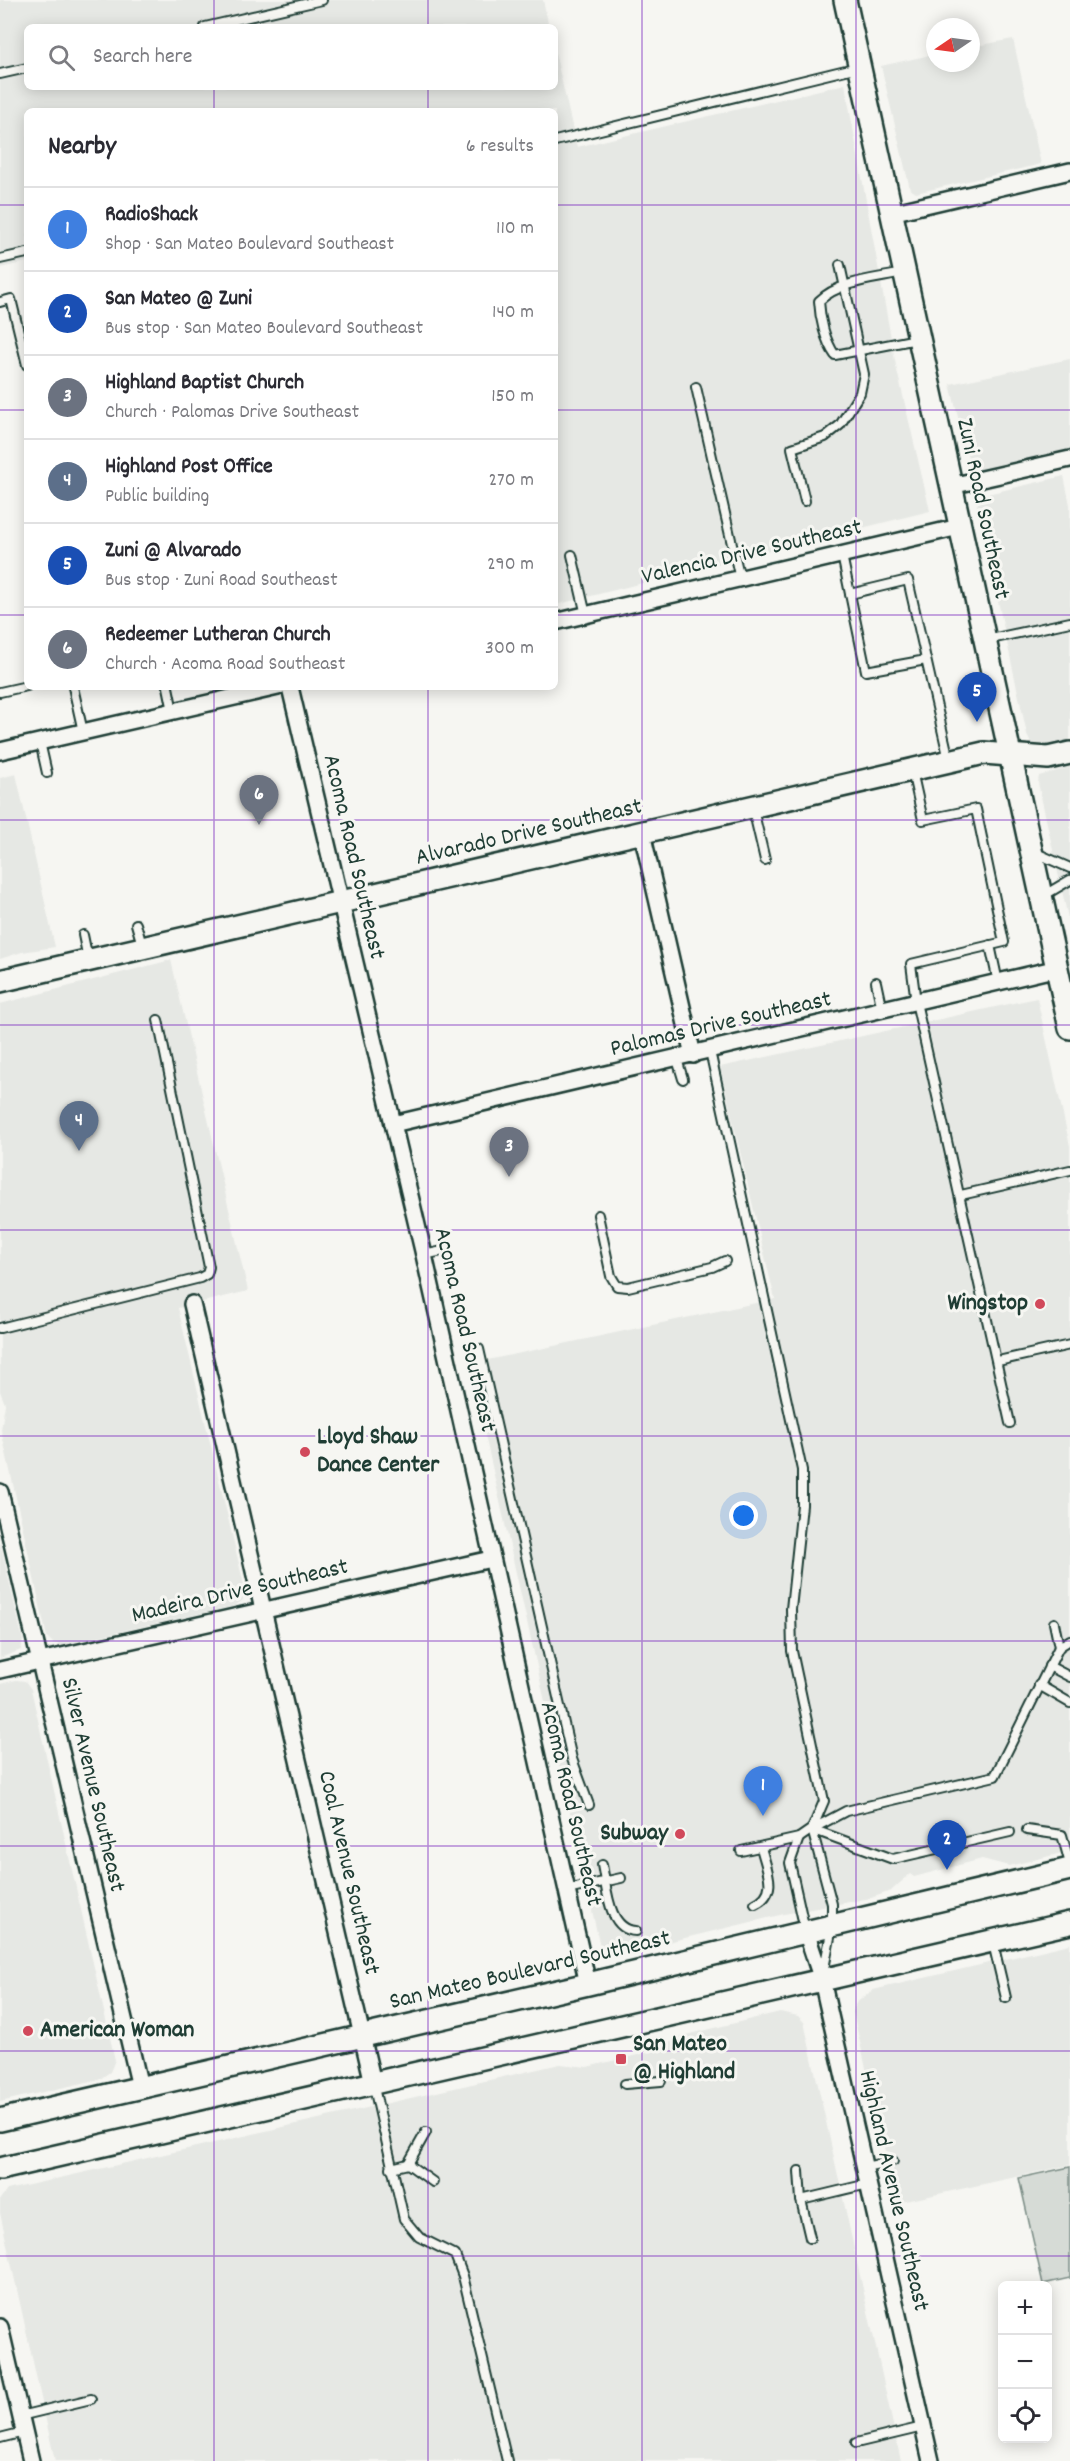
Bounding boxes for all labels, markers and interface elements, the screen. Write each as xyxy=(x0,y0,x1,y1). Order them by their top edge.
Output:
north arrow xyxy=(926,18,980,72)
search box xyxy=(24,24,558,90)
icon: search xyxy=(45,41,78,74)
text: Search here xyxy=(93,42,192,73)
text: Nearby xyxy=(48,129,116,166)
text: 6 results xyxy=(466,133,534,161)
text: RadioShack xyxy=(105,200,198,231)
text: 1 xyxy=(65,215,70,243)
text: 110 m xyxy=(496,215,534,243)
text: Shop · San Mateo Boulevard Southeast xyxy=(105,231,394,259)
text: San Mateo @ Zuni xyxy=(105,284,252,315)
text: 2 xyxy=(63,299,72,327)
text: 140 m xyxy=(492,299,534,327)
text: Bus stop · San Mateo Boulevard Southeast xyxy=(105,315,423,343)
text: Highland Baptist Church xyxy=(105,368,304,399)
text: 3 xyxy=(63,383,72,411)
text: 150 m xyxy=(491,383,534,411)
text: Church · Palomas Drive Southeast xyxy=(105,399,359,427)
street label: Zuni Road Southeast xyxy=(946,415,1018,603)
text: Highland Post Office xyxy=(105,452,273,483)
text: 4 xyxy=(63,467,72,495)
text: 270 m xyxy=(488,467,534,495)
text: Public building xyxy=(105,483,209,511)
street label: Valencia Drive Southeast xyxy=(639,511,866,595)
text: Zuni @ Alvarado xyxy=(105,536,241,567)
text: 5 xyxy=(63,551,72,579)
text: 290 m xyxy=(487,551,534,579)
text: Bus stop · Zuni Road Southeast xyxy=(105,567,338,595)
text: Redeemer Lutheran Church xyxy=(105,620,331,651)
text: 6 xyxy=(63,635,72,663)
text: 300 m xyxy=(485,635,534,663)
text: Church · Acoma Road Southeast xyxy=(105,651,345,679)
pin: 5 xyxy=(958,672,996,722)
street label: Acoma Road Southeast xyxy=(313,751,393,963)
pin: 6 xyxy=(240,776,278,825)
street label: Alvarado Drive Southeast xyxy=(412,790,646,876)
street label: Palomas Drive Southeast xyxy=(607,983,835,1067)
pin: 4 xyxy=(60,1102,98,1151)
pin: 3 xyxy=(490,1128,528,1177)
street label: Acoma Road Southeast xyxy=(424,1224,504,1436)
place label: Wingstop xyxy=(948,1287,1028,1321)
marker: Wingstop xyxy=(1033,1297,1047,1311)
place label: Lloyd Shaw Dance Center xyxy=(317,1421,440,1483)
marker: Lloyd Shaw Dance Center xyxy=(298,1445,312,1459)
your location xyxy=(729,1501,758,1530)
street label: Madeira Drive Southeast xyxy=(128,1551,352,1633)
street label: Silver Avenue Southeast xyxy=(51,1674,133,1896)
street label: Acoma Road Southeast xyxy=(530,1698,610,1910)
pin: 1 xyxy=(744,1766,783,1816)
street label: Coal Avenue Southeast xyxy=(308,1768,388,1978)
place label: Subway xyxy=(600,1817,669,1851)
pin: 2 xyxy=(928,1820,966,1870)
marker: Subway xyxy=(673,1827,687,1841)
street label: San Mateo Boulevard Southeast xyxy=(386,1922,674,2020)
place label: American Woman xyxy=(40,2014,194,2048)
marker: American Woman xyxy=(21,2024,35,2038)
place label: San Mateo @ Highland xyxy=(633,2028,735,2090)
marker: San Mateo @ Highland xyxy=(614,2052,628,2066)
street label: Highland Avenue Southeast xyxy=(849,2067,937,2315)
map controls xyxy=(998,2281,1052,2443)
button: + xyxy=(998,2281,1052,2335)
button: − xyxy=(998,2335,1052,2389)
button: locate xyxy=(998,2389,1052,2443)

